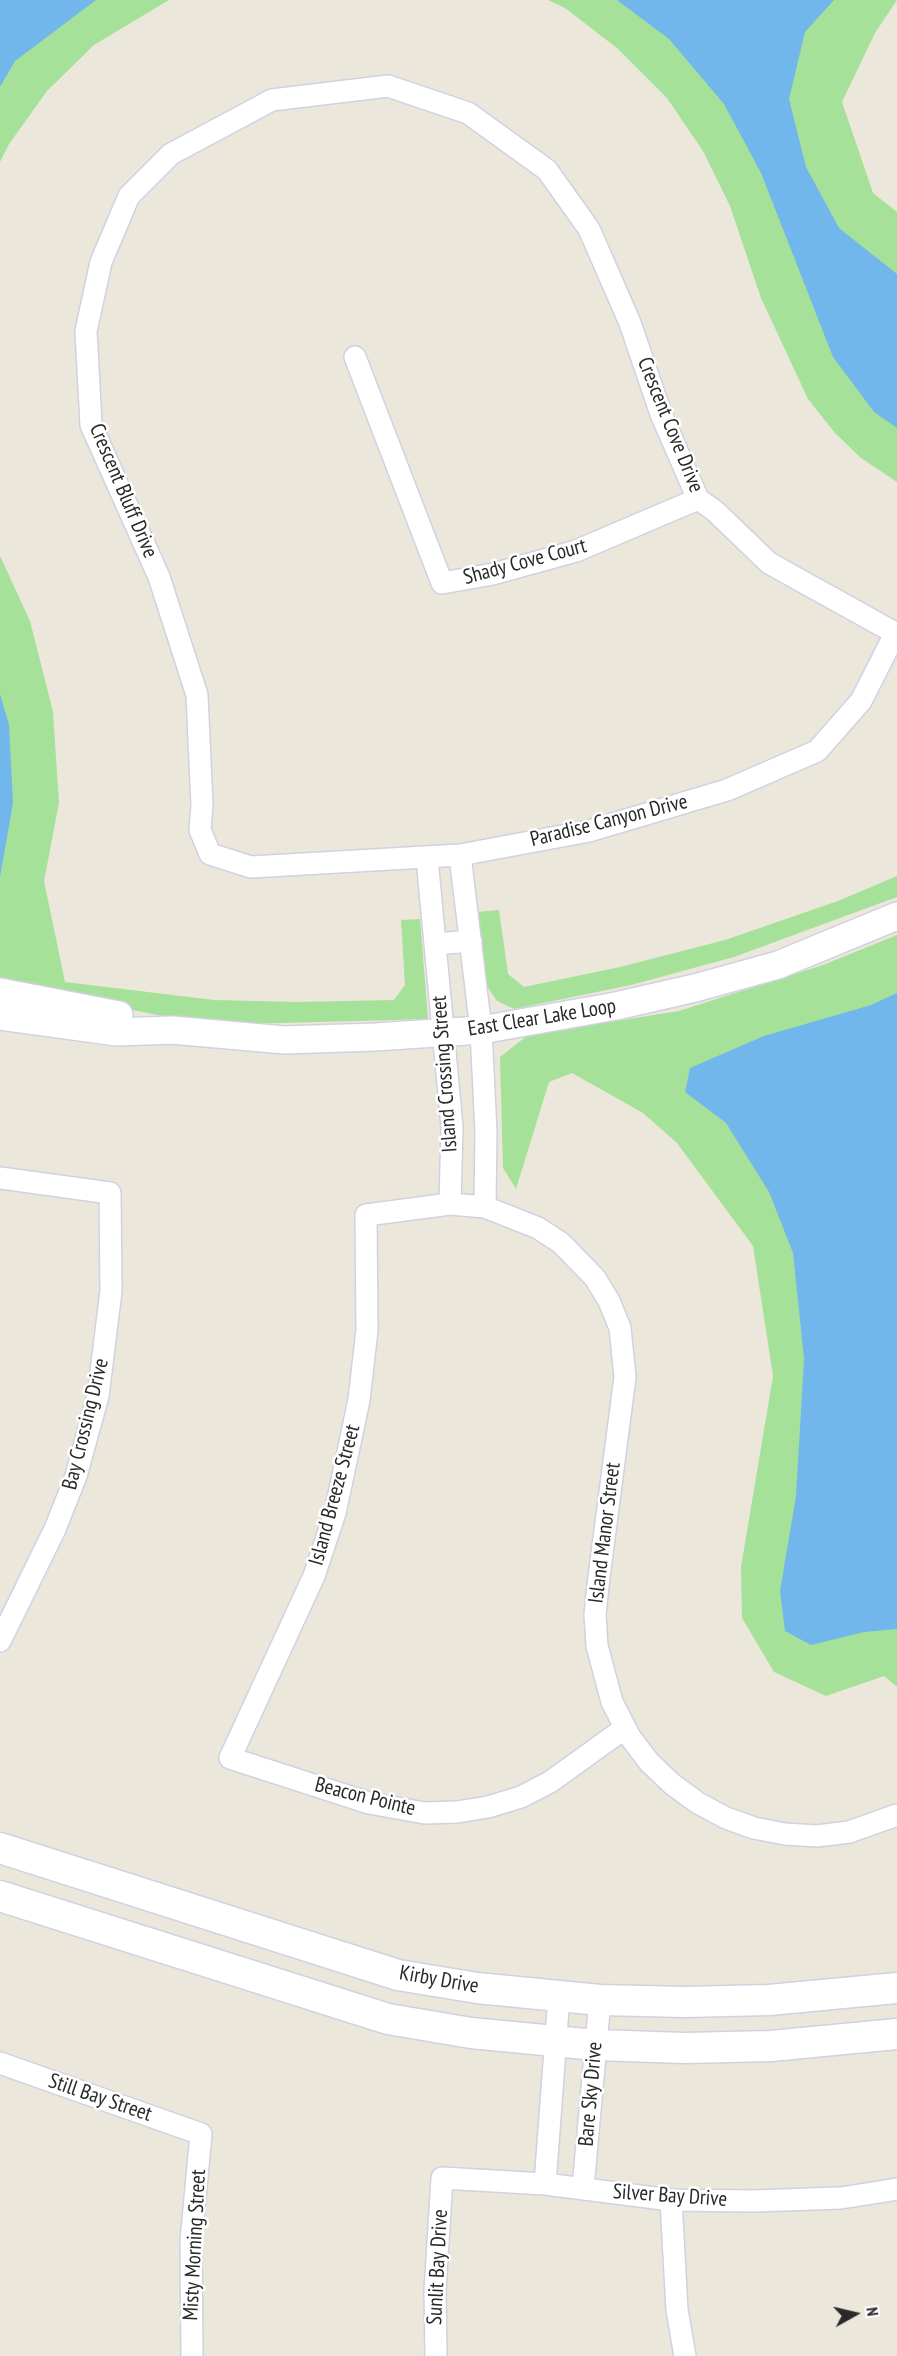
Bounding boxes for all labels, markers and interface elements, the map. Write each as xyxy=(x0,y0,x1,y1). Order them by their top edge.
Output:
street label: Crescent Cove Drive xyxy=(631,354,709,496)
street label: Crescent Bluff Drive xyxy=(83,420,163,562)
street label: Shady Cove Court xyxy=(461,533,589,591)
street label: Paradise Canyon Drive xyxy=(528,789,690,853)
street label: East Clear Lake Loop xyxy=(466,994,618,1042)
street label: Island Crossing Street xyxy=(427,995,463,1153)
street label: Bay Crossing Drive xyxy=(58,1356,114,1492)
street label: Island Breeze Street xyxy=(304,1422,366,1568)
street label: Island Manor Street xyxy=(584,1461,626,1605)
street label: Beacon Pointe xyxy=(312,1772,418,1822)
street label: Kirby Drive xyxy=(397,1961,481,1999)
street label: Bare Sky Drive xyxy=(574,2041,608,2147)
street label: Still Bay Street xyxy=(45,2069,155,2127)
street label: Misty Morning Street xyxy=(178,2169,212,2321)
street label: Silver Bay Drive xyxy=(612,2179,728,2213)
street label: Sunlit Bay Drive xyxy=(422,2209,454,2325)
north arrow xyxy=(825,2284,885,2344)
text: N xyxy=(862,2306,883,2317)

